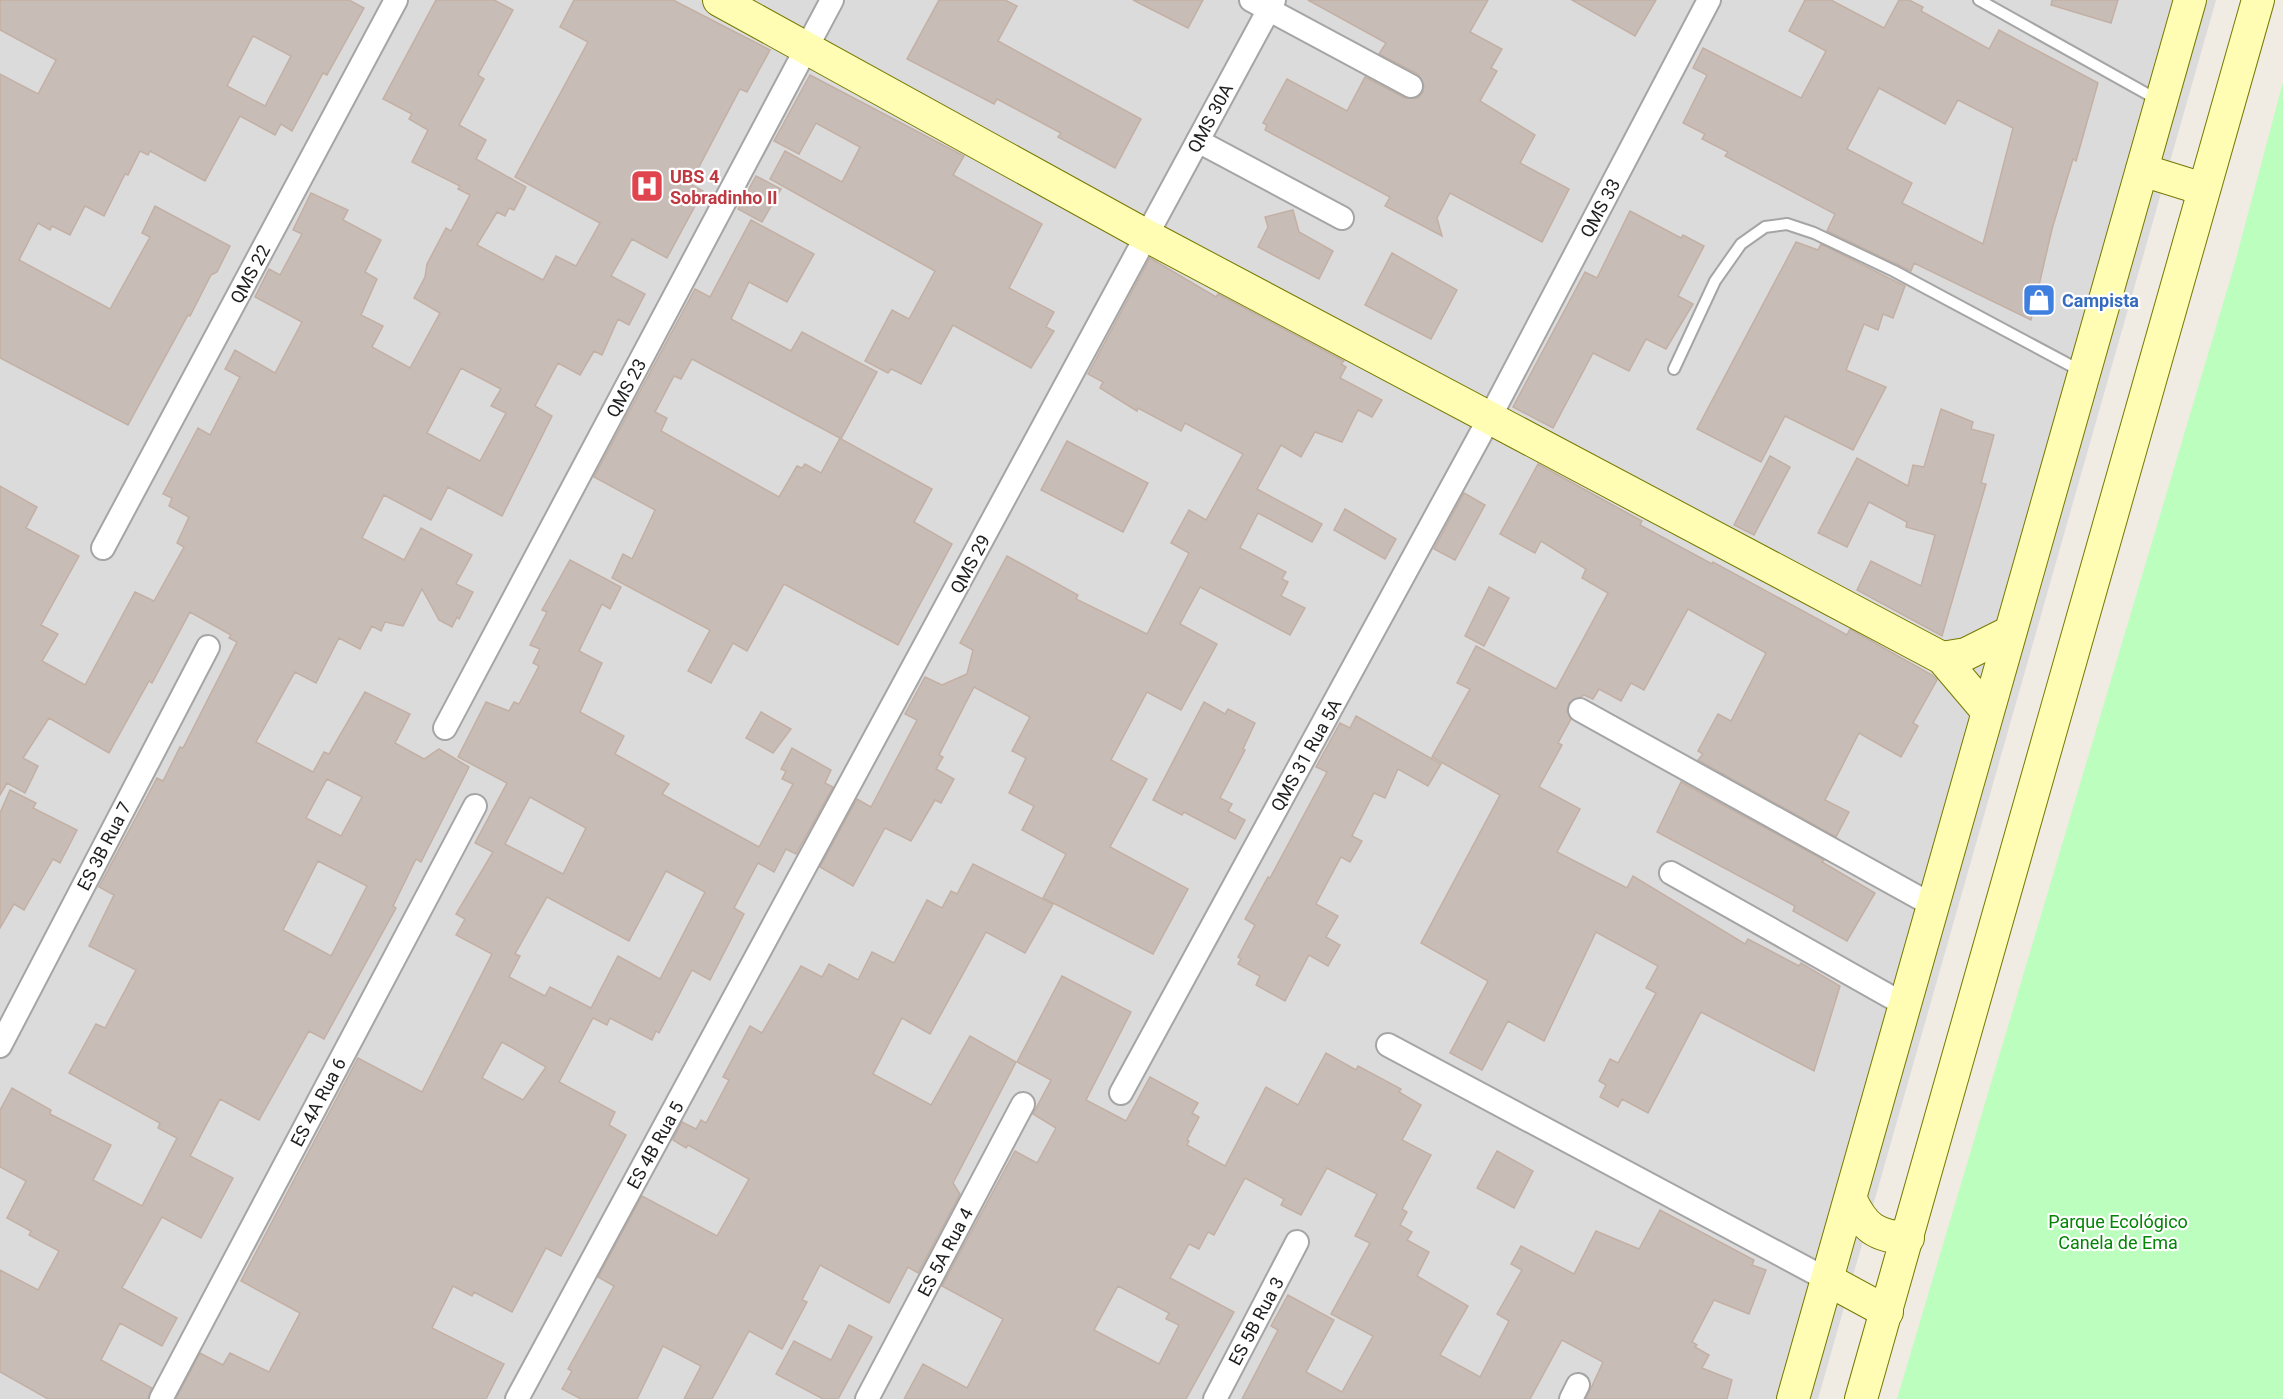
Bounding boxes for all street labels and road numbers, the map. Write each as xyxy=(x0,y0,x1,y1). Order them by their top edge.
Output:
street label: QMS 30A xyxy=(1183,80,1237,156)
street label: QMS 33 xyxy=(1576,175,1624,241)
street label: QMS 22 xyxy=(226,241,274,307)
street label: QMS 23 xyxy=(602,355,650,421)
street label: QMS 29 xyxy=(946,531,994,597)
street label: QMS 31 Rua 5A xyxy=(1266,695,1346,815)
street label: ES 3B Rua 7 xyxy=(73,798,135,894)
street label: ES 4A Rua 6 xyxy=(286,1054,350,1150)
street label: ES 4B Rua 5 xyxy=(622,1098,688,1192)
street label: ES 5A Rua 4 xyxy=(913,1204,977,1300)
street label: ES 5B Rua 3 xyxy=(1224,1273,1288,1369)

